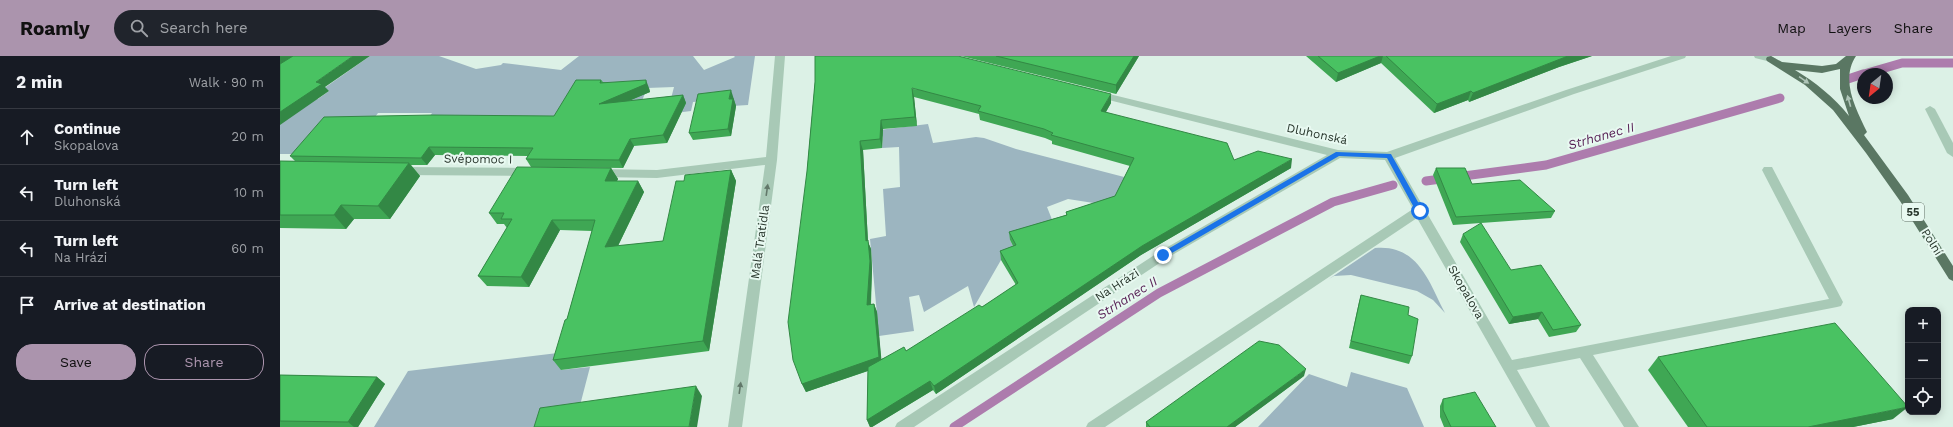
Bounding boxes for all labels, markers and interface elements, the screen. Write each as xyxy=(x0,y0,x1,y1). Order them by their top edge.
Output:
search box xyxy=(114,10,394,46)
text: Roamly xyxy=(20,17,90,40)
icon: search xyxy=(128,17,150,39)
text: Search here xyxy=(160,19,248,37)
text: Map xyxy=(1777,20,1806,36)
text: Layers xyxy=(1828,20,1872,36)
text: Share xyxy=(1894,20,1933,36)
north arrow xyxy=(1857,68,1893,104)
text: 2 min xyxy=(16,72,62,92)
text: Walk · 90 m xyxy=(189,75,264,90)
one-way arrow xyxy=(1799,76,1809,84)
one-way arrow xyxy=(1846,95,1852,107)
water label: Strhanec II xyxy=(1566,119,1636,153)
text: Continue xyxy=(54,120,121,138)
street label: Dluhonská xyxy=(1285,121,1349,147)
icon: ahead xyxy=(16,126,38,148)
text: 20 m xyxy=(232,129,264,144)
text: Skopalova xyxy=(54,138,119,153)
street label: Svépomoc I xyxy=(444,151,512,167)
text: Turn left xyxy=(54,176,118,194)
icon: left xyxy=(16,182,38,204)
one-way arrow xyxy=(764,184,770,196)
text: 10 m xyxy=(234,185,264,200)
text: Dluhonská xyxy=(54,194,121,209)
route start xyxy=(1411,202,1429,220)
road number: 55 xyxy=(1902,203,1924,221)
street label: Malá Tratidla xyxy=(748,204,772,280)
street label: Polní xyxy=(1918,226,1946,258)
text: Turn left xyxy=(54,232,118,250)
icon: left xyxy=(16,238,38,260)
text: 60 m xyxy=(231,241,264,256)
route end xyxy=(1154,246,1172,264)
text: Na Hrázi xyxy=(54,250,107,265)
street label: Skopalova xyxy=(1445,263,1487,321)
street label: Na Hrázi xyxy=(1093,266,1141,304)
water label: Strhanec II xyxy=(1094,273,1160,322)
icon: arrive xyxy=(16,294,38,316)
text: Arrive at destination xyxy=(54,296,206,314)
map controls xyxy=(1905,307,1941,415)
button: + xyxy=(1905,307,1941,343)
button: − xyxy=(1905,343,1941,379)
button: Save xyxy=(16,344,136,380)
button: Share xyxy=(144,344,264,380)
button: locate xyxy=(1905,379,1941,415)
one-way arrow xyxy=(737,382,743,394)

